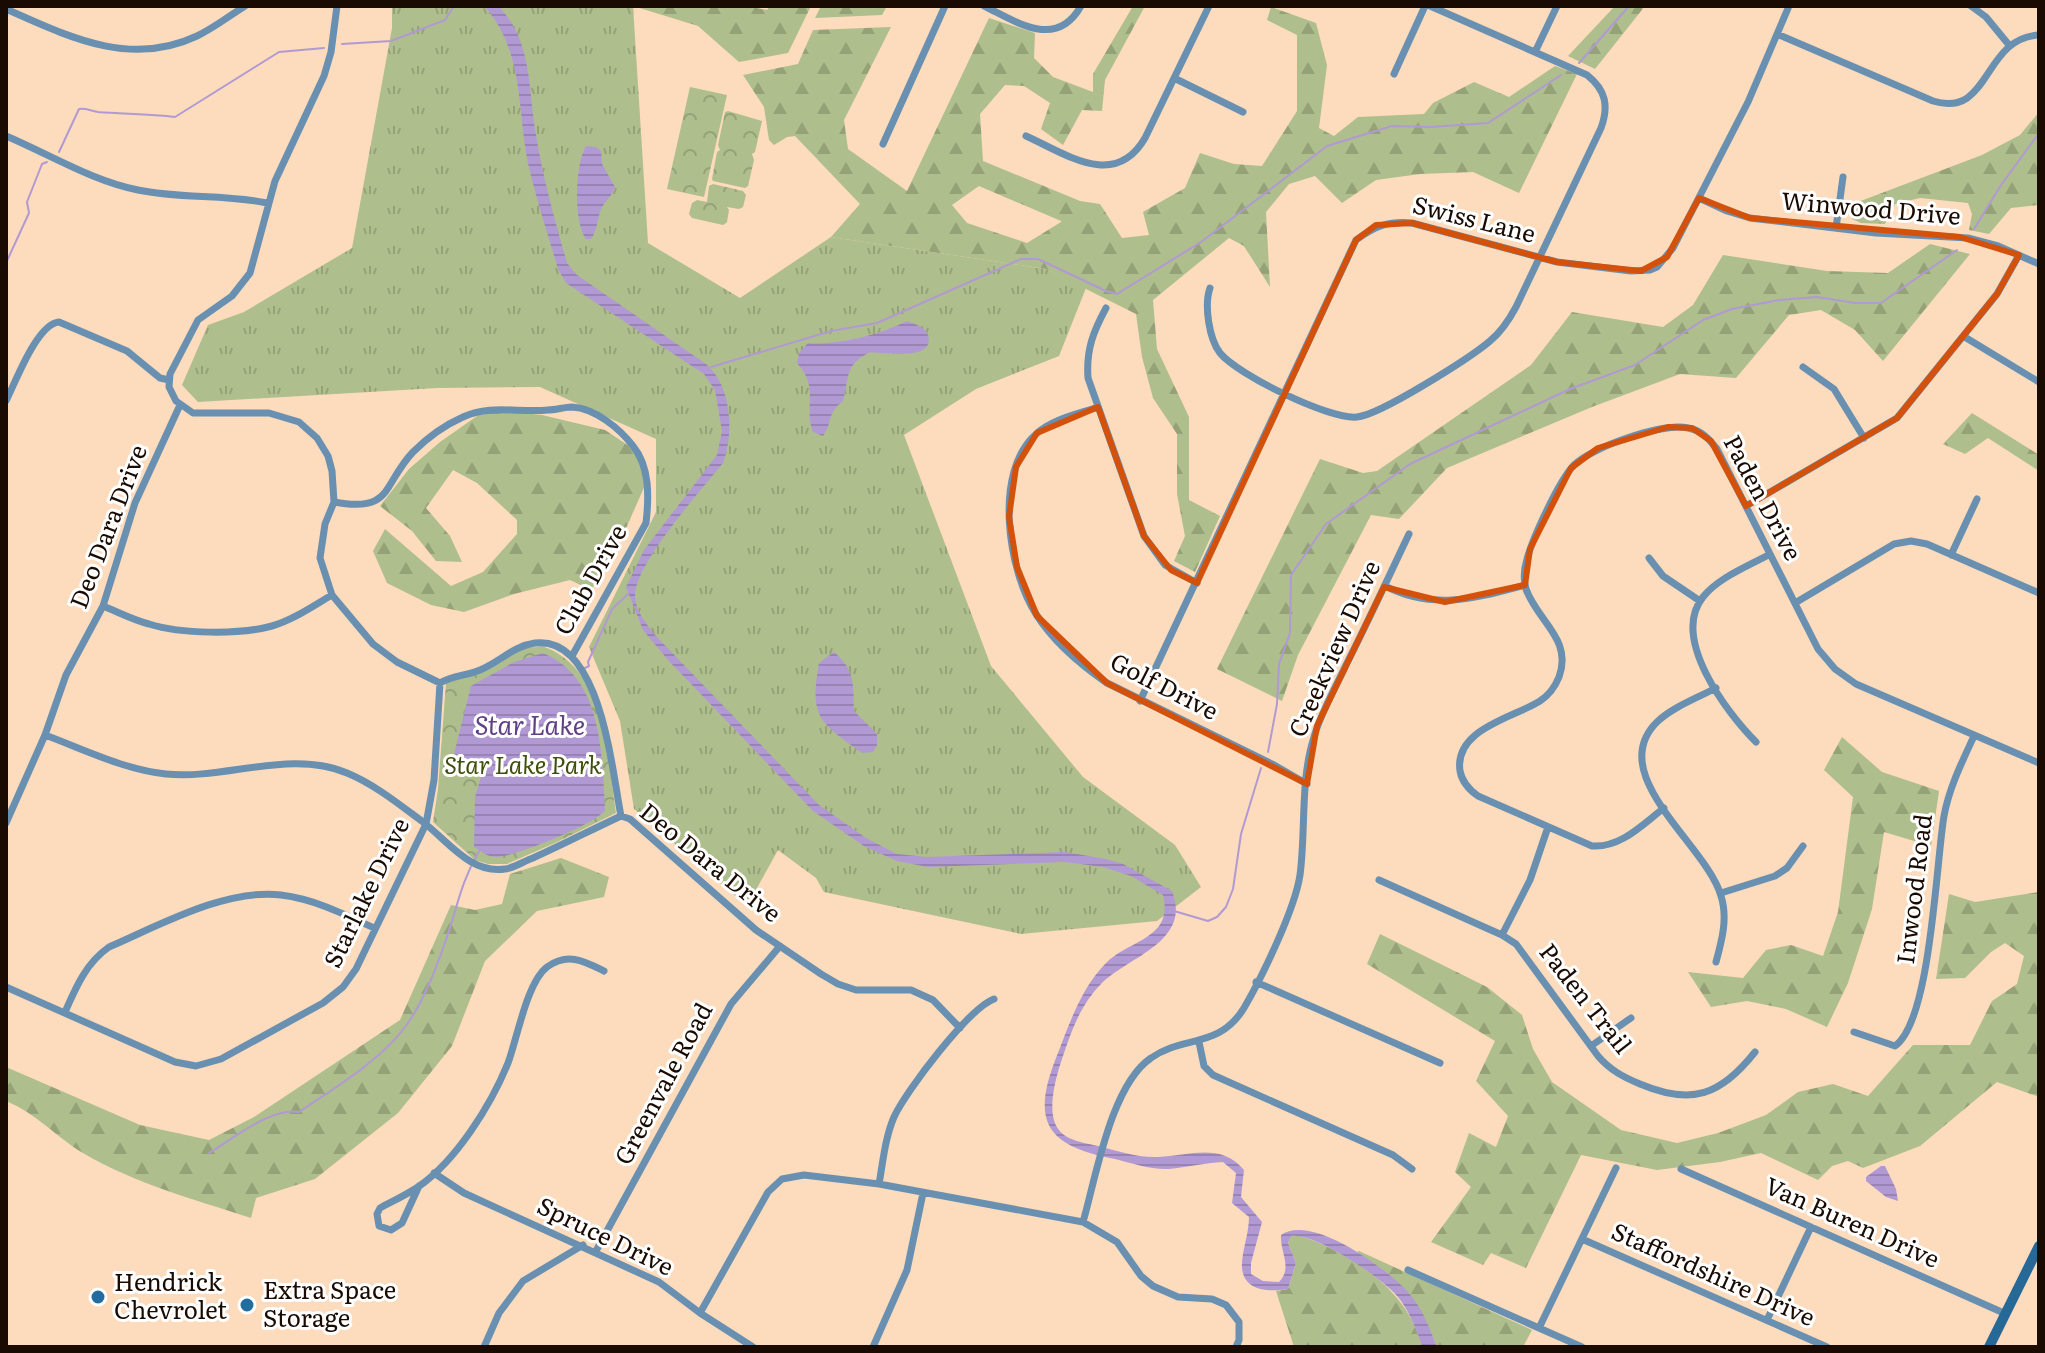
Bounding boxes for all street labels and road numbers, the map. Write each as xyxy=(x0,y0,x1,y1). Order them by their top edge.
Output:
street label: Winwood Drive xyxy=(1780,181,1962,232)
street label: Swiss Lane xyxy=(1410,185,1540,250)
street label: Paden Drive xyxy=(1716,428,1812,566)
street label: Deo Dara Drive xyxy=(59,439,154,613)
street label: Club Drive xyxy=(544,517,634,640)
street label: Creekview Drive xyxy=(1278,554,1387,742)
street label: Golf Drive xyxy=(1105,643,1225,727)
street label: Deo Dara Drive xyxy=(633,793,790,929)
street label: Starlake Drive xyxy=(313,811,416,973)
street label: Inwood Road xyxy=(1886,811,1939,966)
street label: Paden Trail xyxy=(1533,935,1641,1060)
street label: Greenvale Road xyxy=(604,995,719,1170)
street label: Van Buren Drive xyxy=(1760,1167,1946,1275)
street label: Spruce Drive xyxy=(532,1187,680,1283)
street label: Staffordshire Drive xyxy=(1607,1212,1821,1333)

